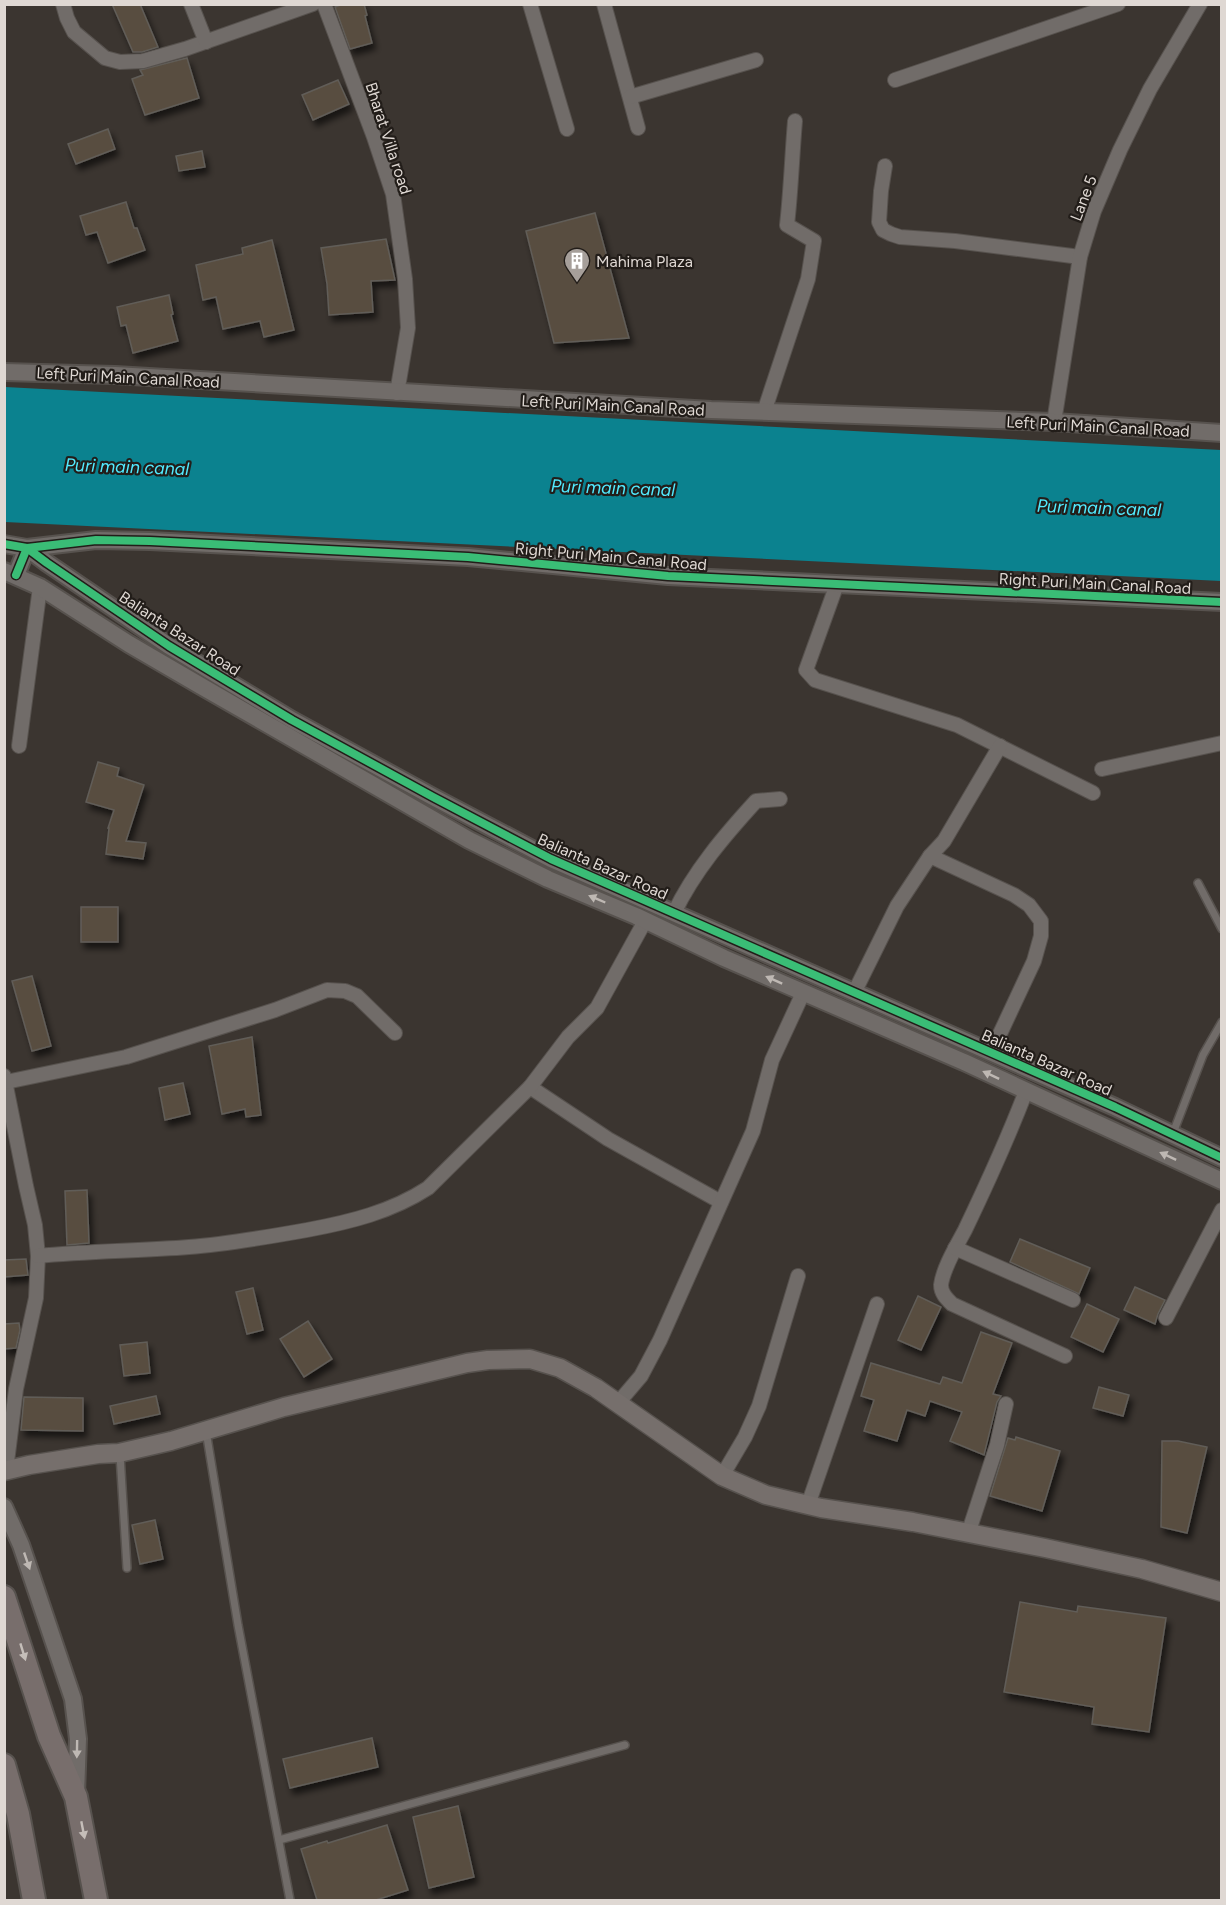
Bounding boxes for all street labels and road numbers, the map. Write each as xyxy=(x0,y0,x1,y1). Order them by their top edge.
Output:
street label: Bharat Villa road xyxy=(361,80,416,197)
street label: Lane 5 xyxy=(1066,173,1101,224)
street label: Left Puri Main Canal Road xyxy=(36,363,220,392)
street label: Left Puri Main Canal Road xyxy=(521,391,705,420)
street label: Left Puri Main Canal Road xyxy=(1006,412,1190,441)
street label: Right Puri Main Canal Road xyxy=(514,539,708,574)
street label: Right Puri Main Canal Road xyxy=(998,569,1192,598)
street label: Balianta Bazar Road xyxy=(116,587,244,680)
street label: Balianta Bazar Road xyxy=(535,829,671,904)
street label: Balianta Bazar Road xyxy=(979,1025,1115,1100)

